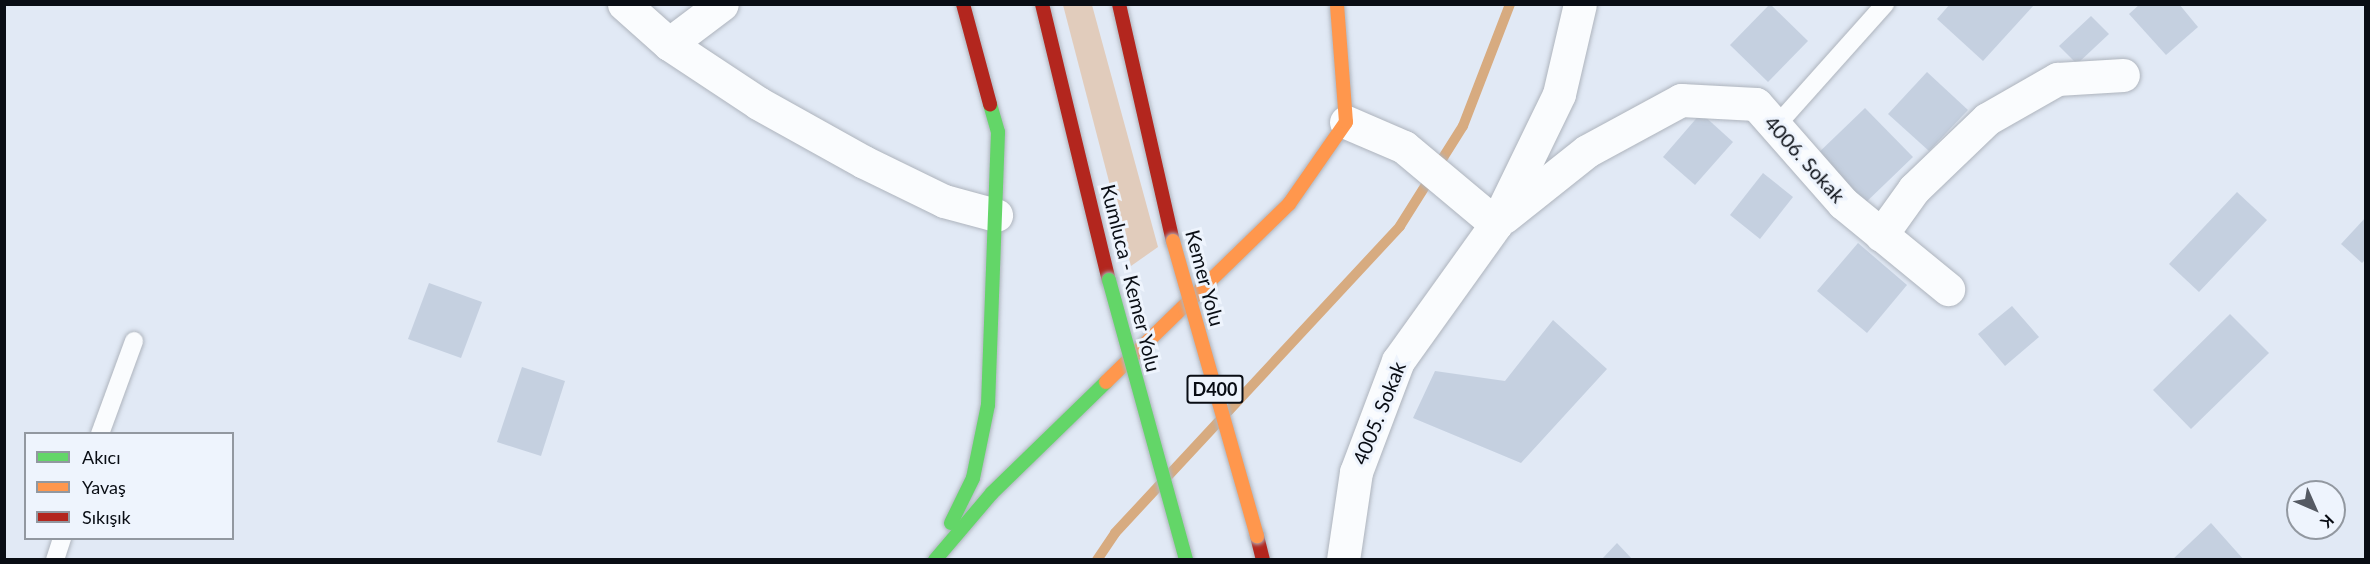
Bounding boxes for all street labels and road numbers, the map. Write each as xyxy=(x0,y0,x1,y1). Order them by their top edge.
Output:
street label: 4006. Sokak xyxy=(1760,111,1850,207)
street label: Kumluca - Kemer Yolu xyxy=(1096,181,1166,375)
street label: Kemer Yolu xyxy=(1180,227,1230,329)
street label: 4005. Sokak xyxy=(1348,358,1410,468)
road number: D400 xyxy=(1185,374,1245,404)

